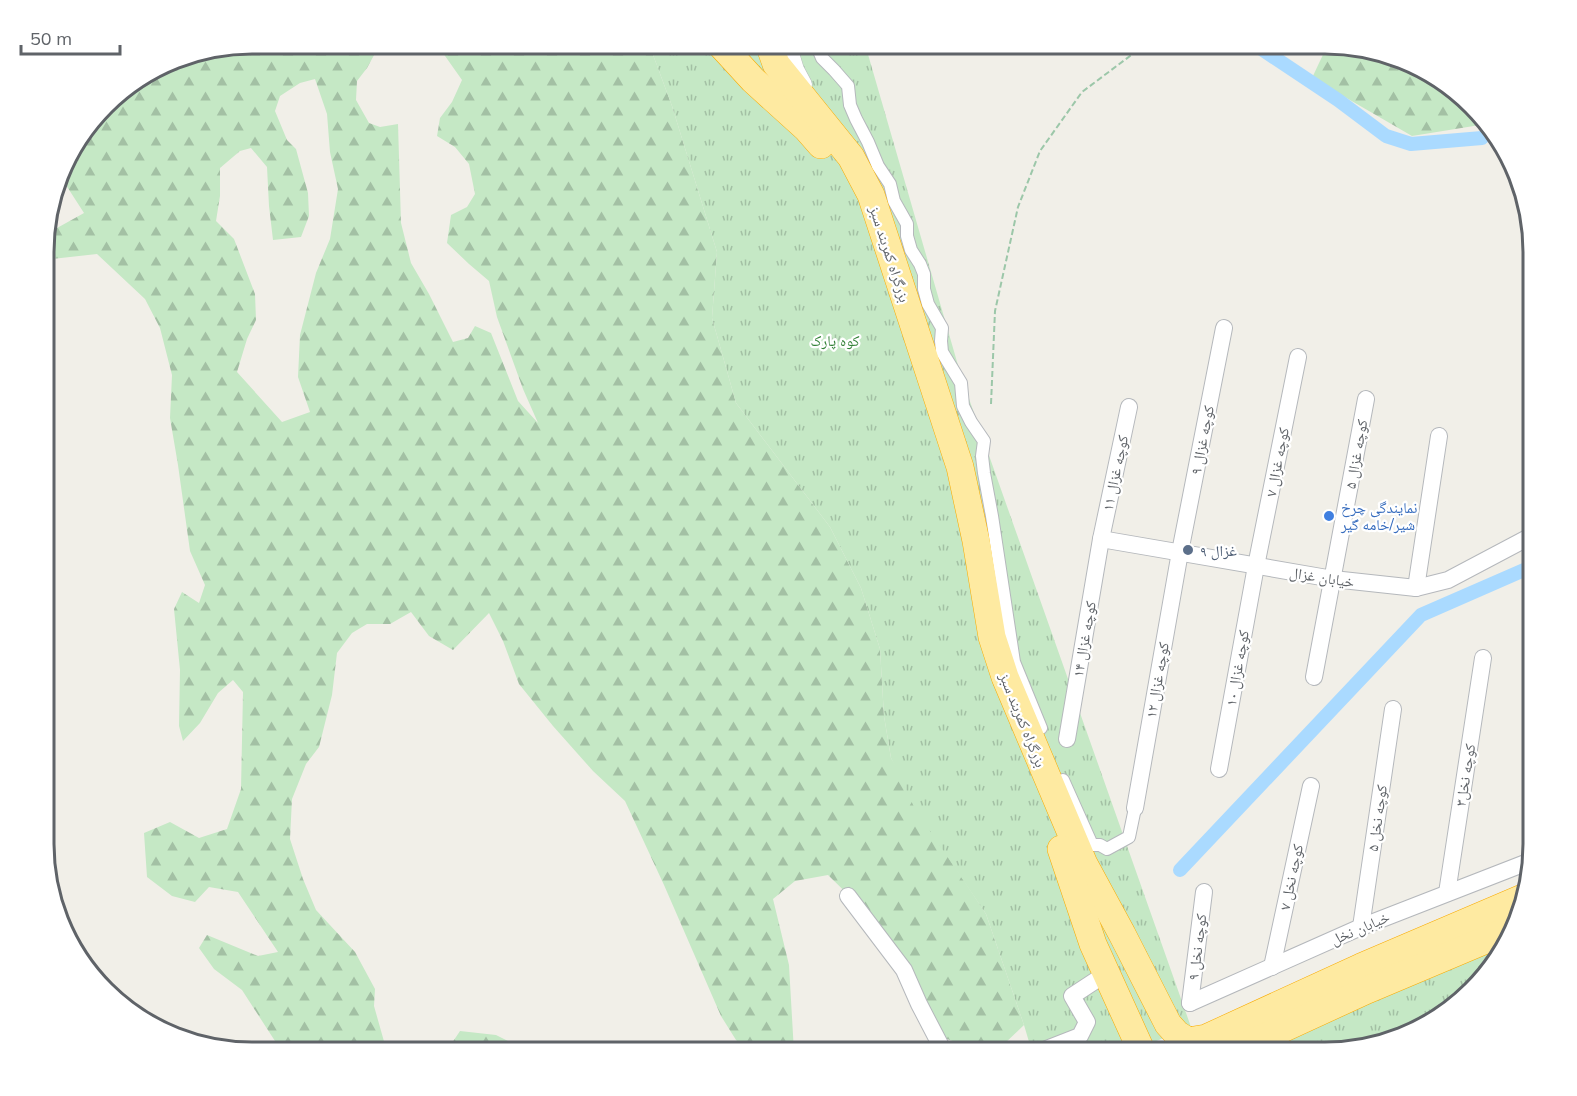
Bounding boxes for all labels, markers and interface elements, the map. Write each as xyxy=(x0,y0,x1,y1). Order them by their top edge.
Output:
scale bar xyxy=(21,18,120,56)
text: 50 m xyxy=(30,27,72,50)
street label: بزرگراه کمربند سبز xyxy=(865,202,915,305)
park label: کوه پارک xyxy=(811,331,859,350)
street label: کوچه غزال ۹ xyxy=(1186,404,1219,476)
street label: کوچه غزال ۵ xyxy=(1341,418,1372,490)
street label: کوچه غزال ۷ xyxy=(1261,426,1294,498)
street label: کوچه غزال ۱۱ xyxy=(1098,433,1133,513)
place label: نمایندگی چرخ شیر/خامه گیر xyxy=(1340,498,1417,534)
marker: نمایندگی چرخ شیر/خامه گیر xyxy=(1322,509,1336,523)
place label: غزال ۹ xyxy=(1200,541,1237,561)
marker: غزال ۹ xyxy=(1181,543,1195,557)
street label: خیابان غزال xyxy=(1288,562,1356,593)
street label: کوچه غزال ۱۴ xyxy=(1068,599,1101,679)
street label: کوچه غزال ۱۰ xyxy=(1221,628,1254,708)
street label: کوچه غزال ۱۲ xyxy=(1141,640,1174,720)
street label: بزرگراه کمربند سبز xyxy=(995,669,1051,770)
street label: کوچه نخل۳ xyxy=(1451,742,1480,808)
street label: کوچه نخل ۵ xyxy=(1363,783,1392,853)
street label: کوچه نخل ۷ xyxy=(1275,842,1308,912)
street label: خیابان نخل xyxy=(1328,907,1393,950)
street label: کوچه نخل ۹ xyxy=(1183,913,1212,982)

